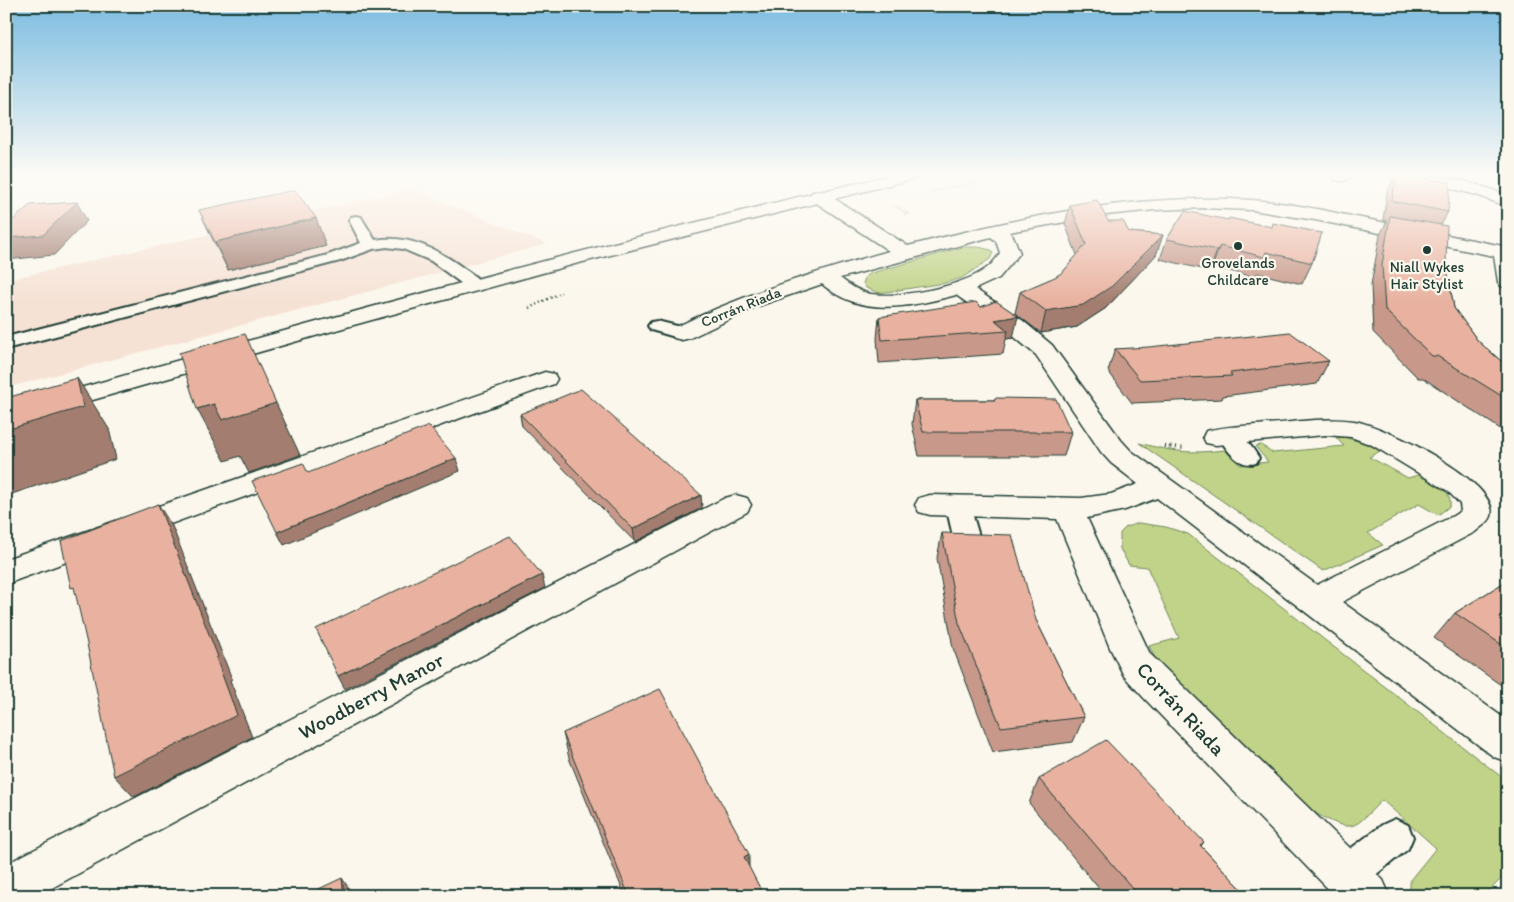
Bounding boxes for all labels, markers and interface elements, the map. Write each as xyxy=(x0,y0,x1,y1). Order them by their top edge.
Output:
marker: Grovelands Childcare xyxy=(1232,240,1244,252)
marker: Niall Wykes Hair Stylist xyxy=(1421,244,1433,256)
place label: Grovelands Childcare xyxy=(1201,254,1275,289)
place label: Niall Wykes Hair Stylist xyxy=(1390,258,1465,293)
street label: Corrán Riada xyxy=(698,283,784,331)
street label: Woodberry Manor xyxy=(294,646,448,744)
street label: Corrán Riada xyxy=(1132,657,1231,761)

